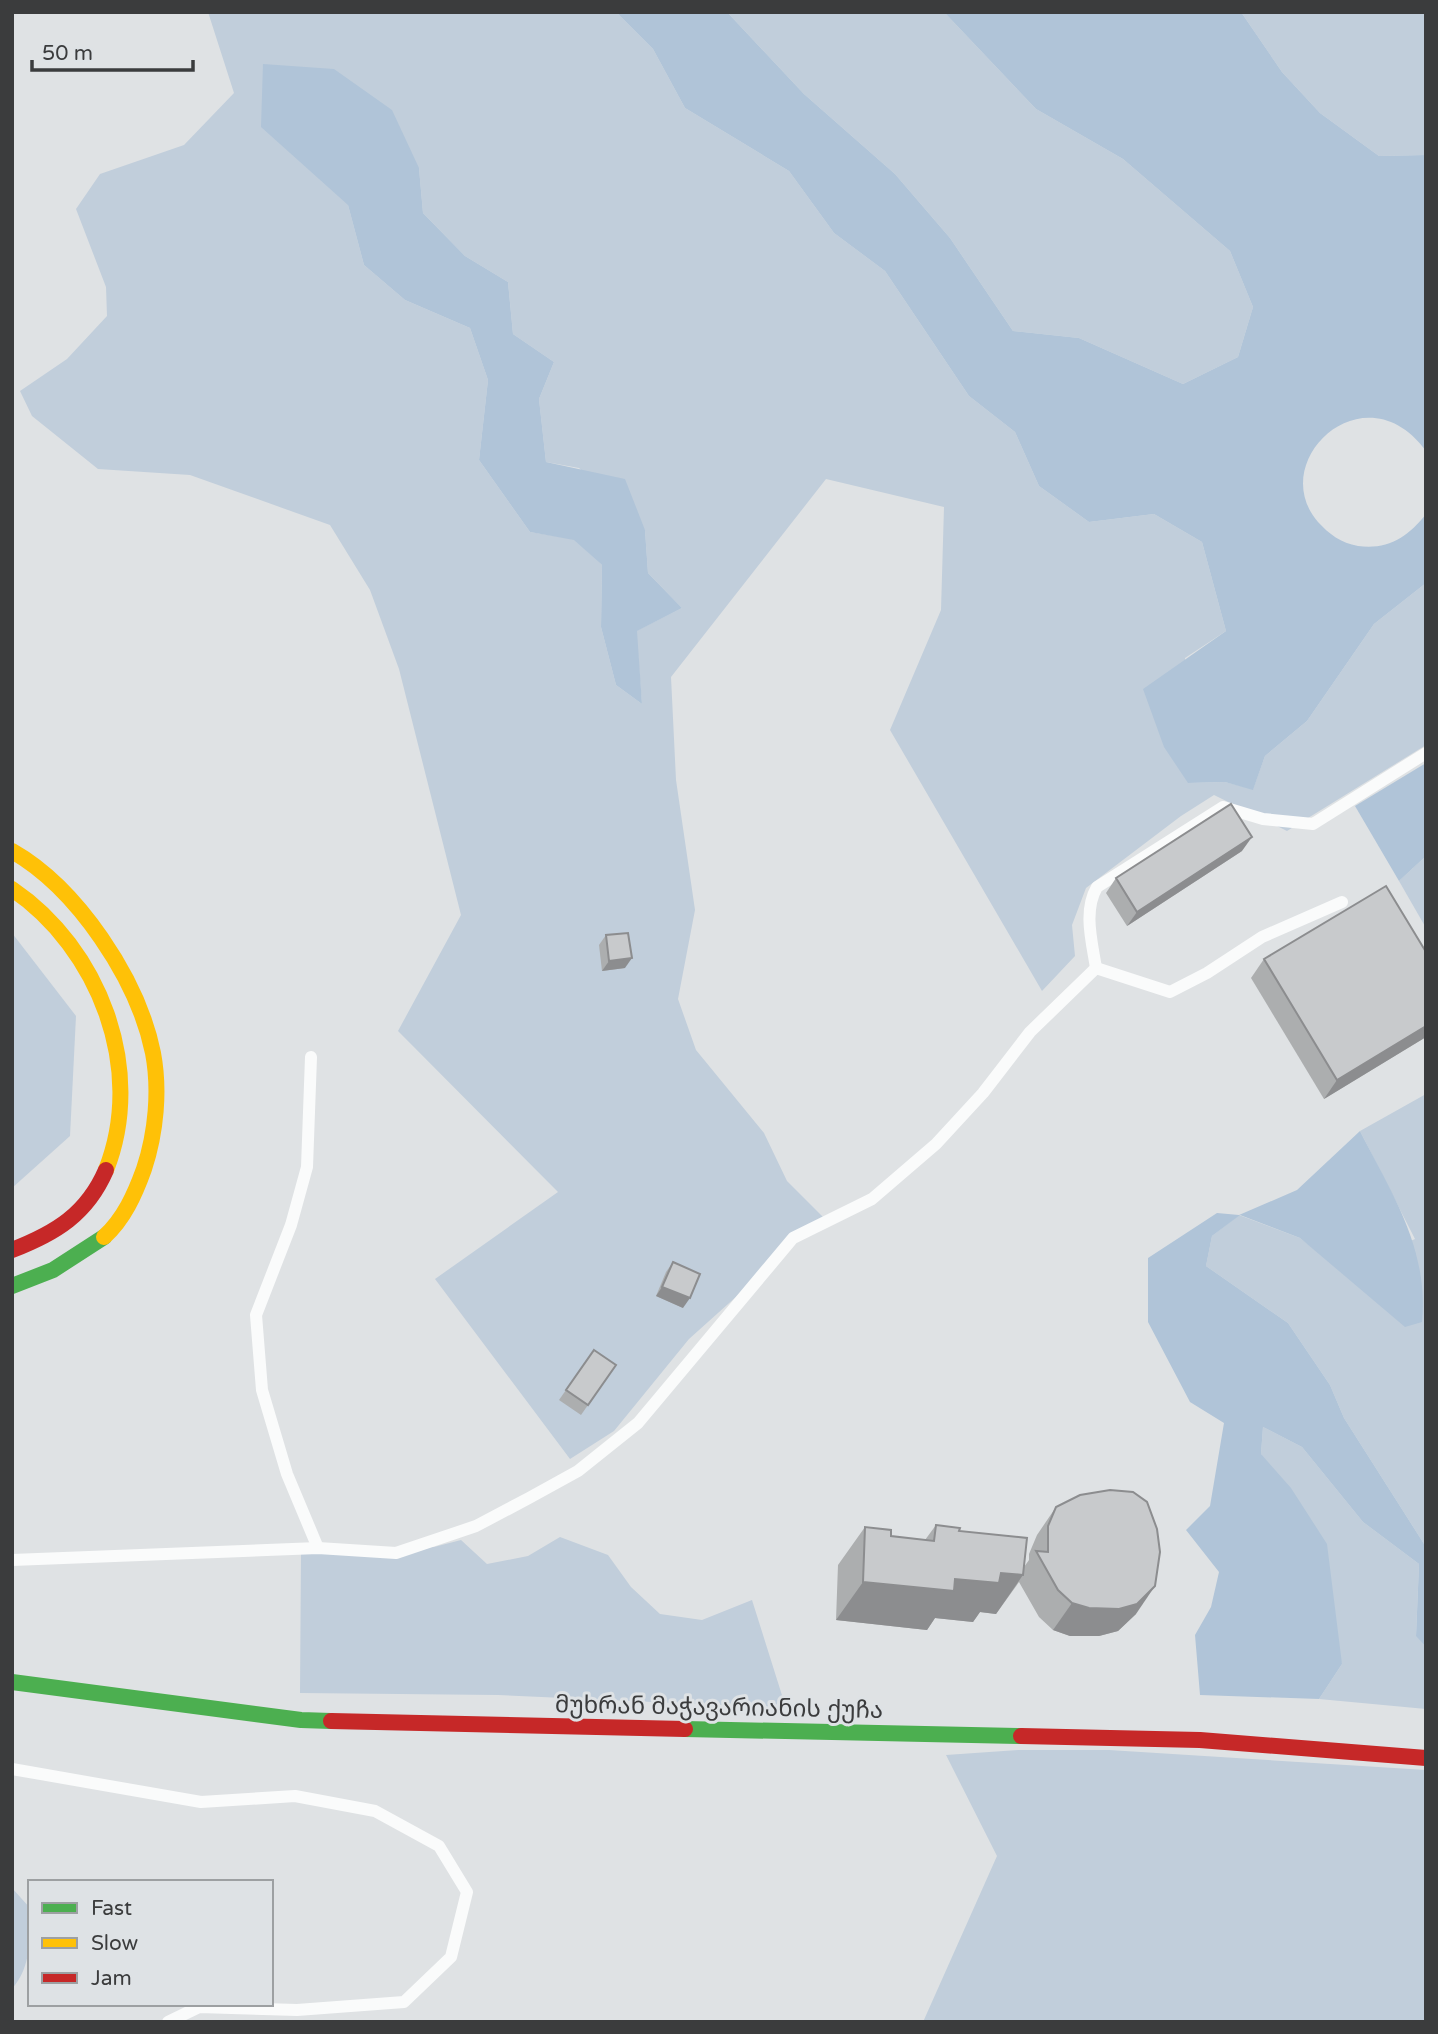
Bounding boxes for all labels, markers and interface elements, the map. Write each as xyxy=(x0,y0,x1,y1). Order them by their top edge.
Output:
scale bar xyxy=(32,28,192,72)
text: 50 m xyxy=(42,41,93,66)
street label: მუხრან მაჭავარიანის ქუჩა xyxy=(555,1690,883,1725)
legend xyxy=(28,1880,273,2006)
text: Fast xyxy=(91,1896,132,1921)
text: Slow xyxy=(91,1931,139,1956)
text: Jam xyxy=(91,1966,132,1991)

